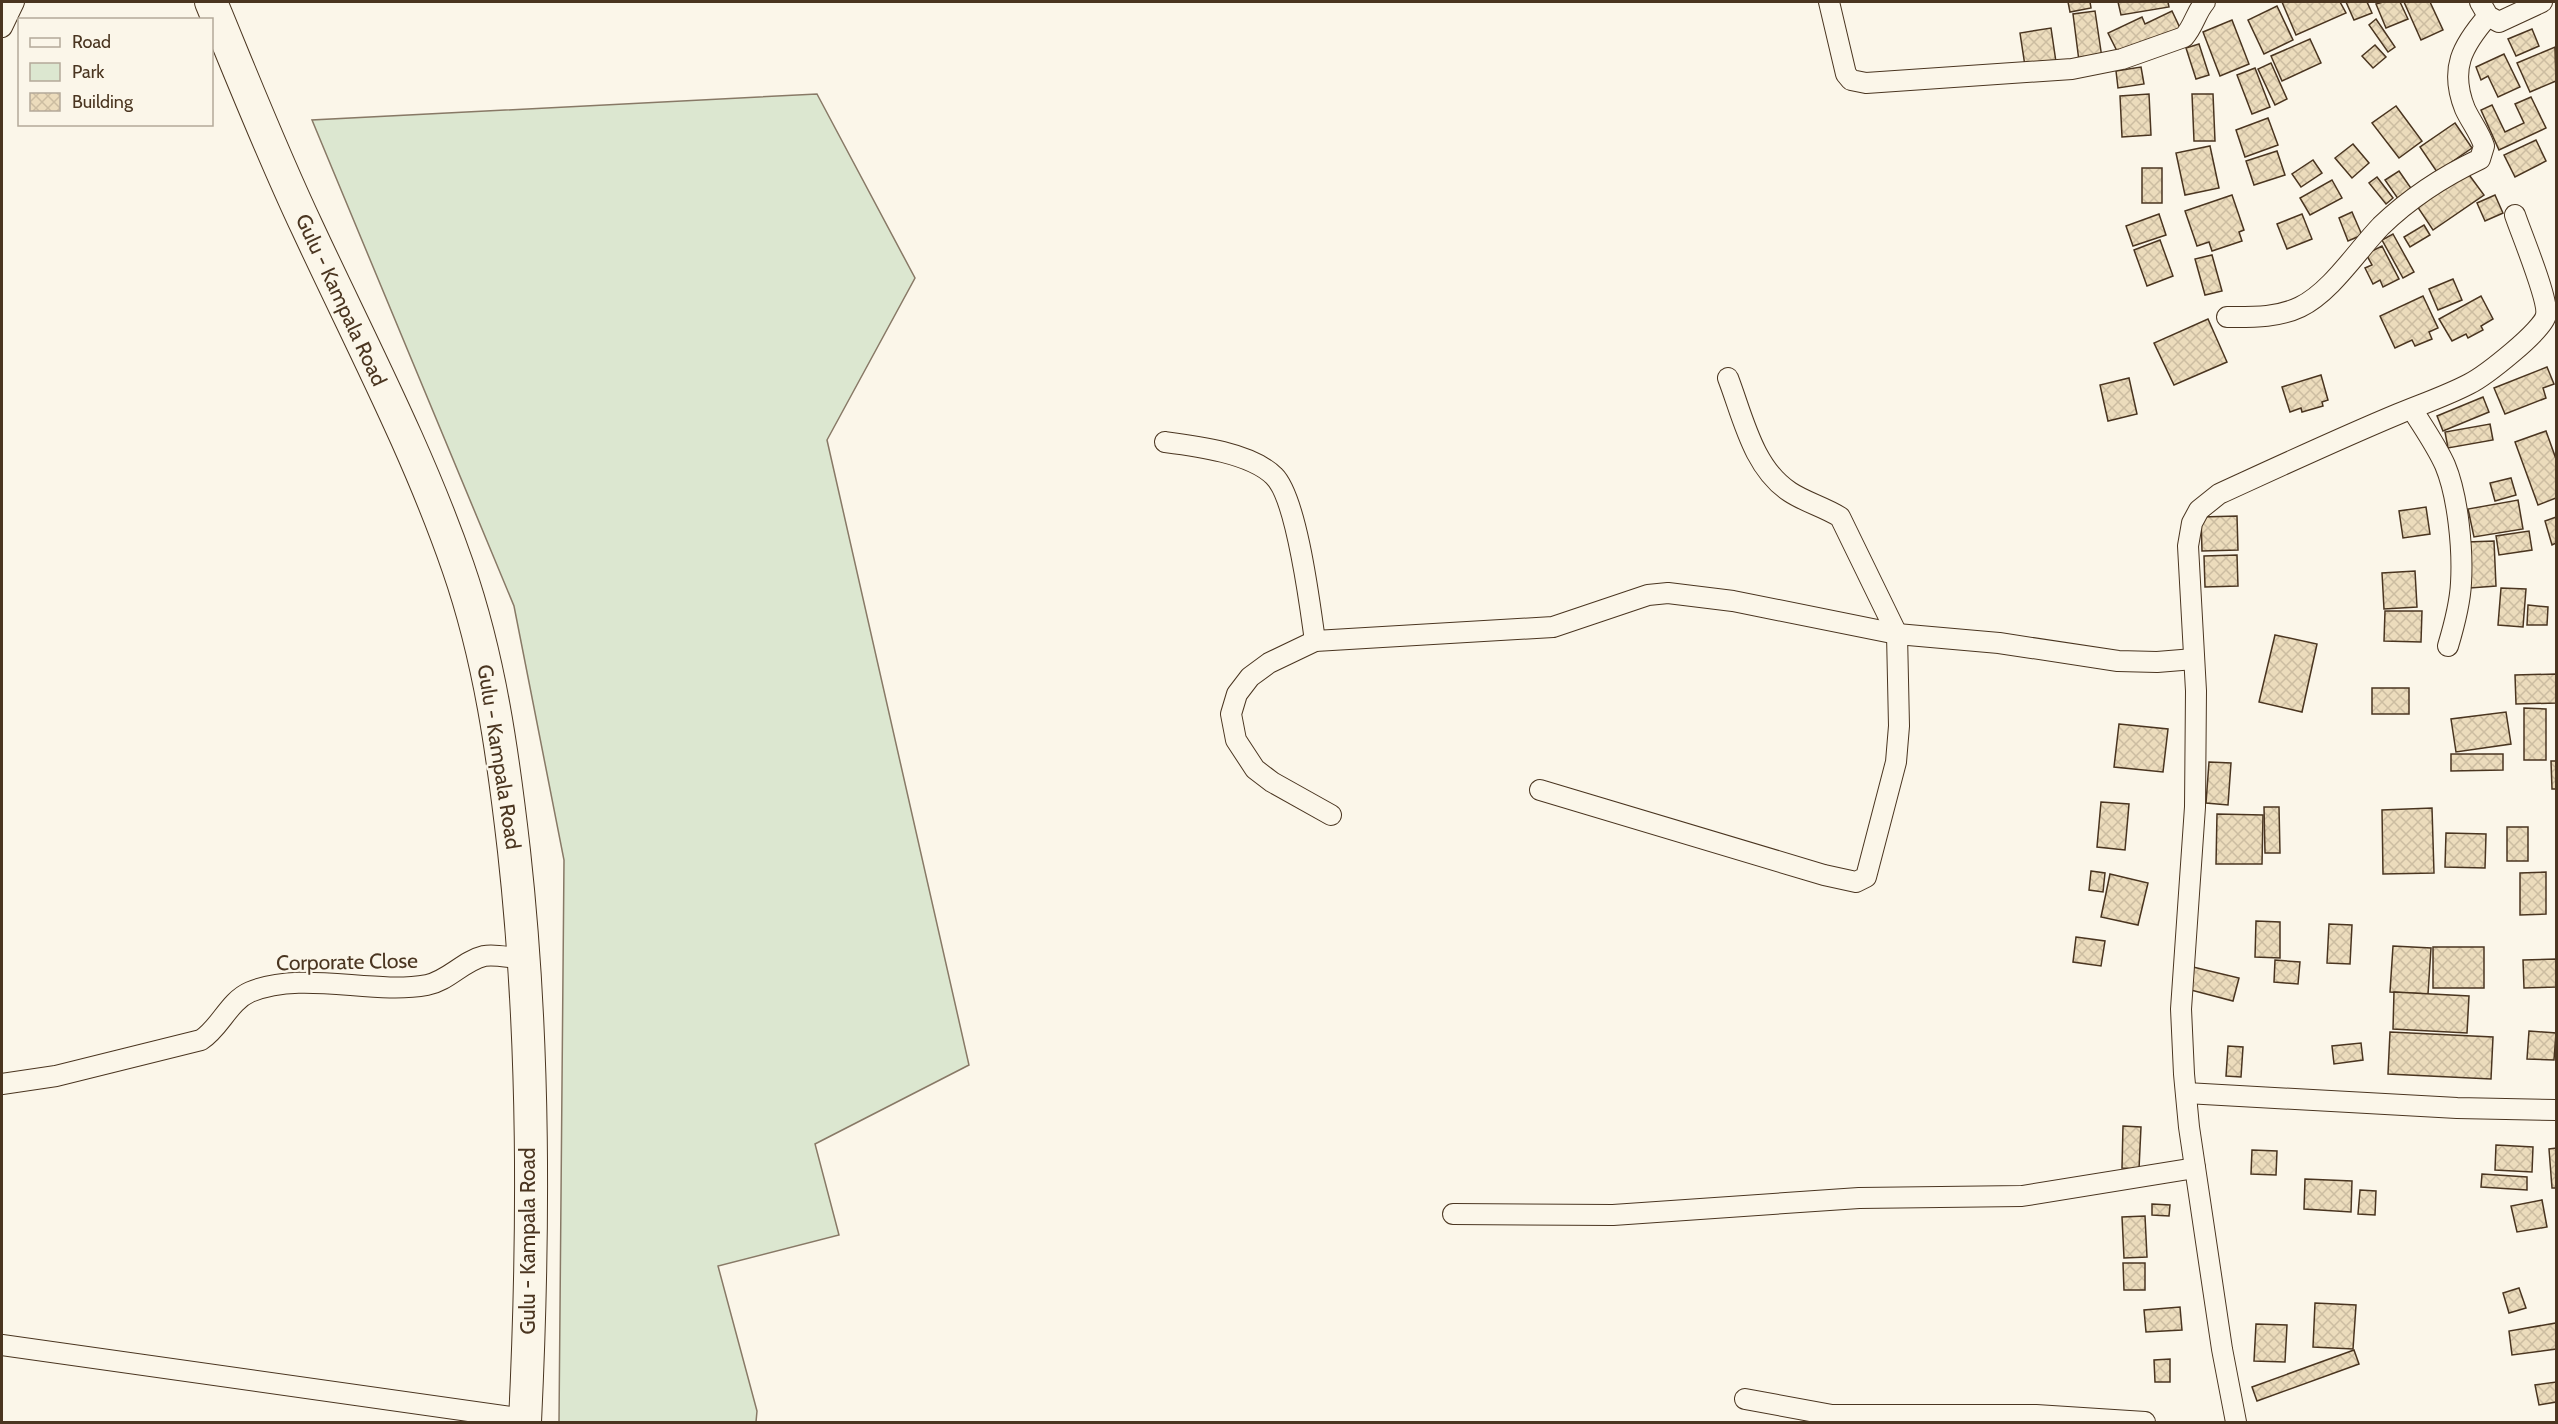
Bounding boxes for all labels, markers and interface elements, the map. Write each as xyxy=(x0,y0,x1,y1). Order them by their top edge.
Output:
legend xyxy=(18,18,213,126)
text: Road xyxy=(72,31,111,53)
text: Park xyxy=(72,61,105,83)
text: Building xyxy=(72,91,134,113)
street label: Gulu - Kampala Road xyxy=(291,210,392,390)
street label: Gulu - Kampala Road xyxy=(473,663,526,851)
street label: Corporate Close xyxy=(276,948,418,975)
street label: Gulu - Kampala Road xyxy=(515,1148,540,1334)

